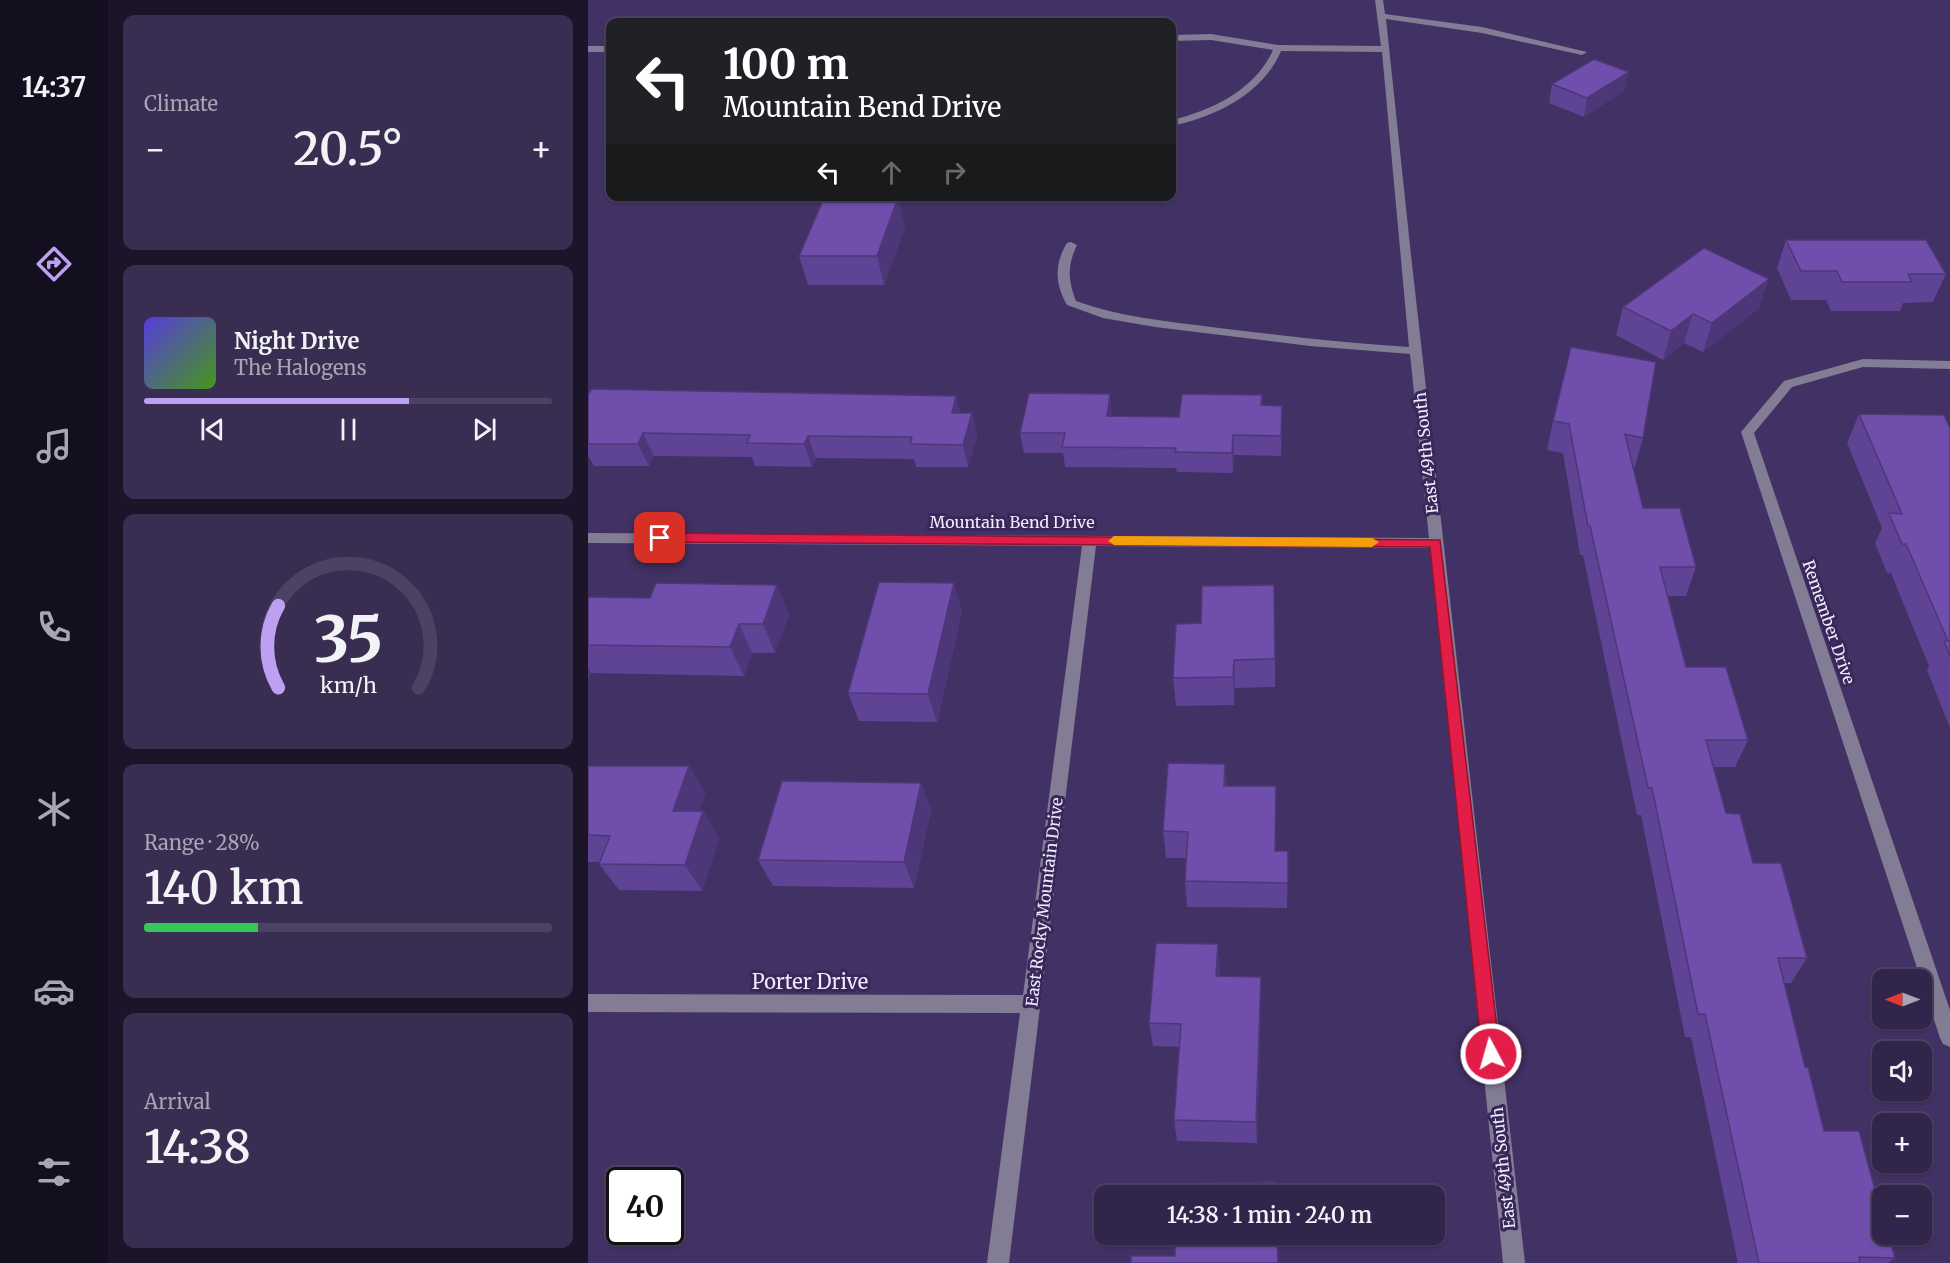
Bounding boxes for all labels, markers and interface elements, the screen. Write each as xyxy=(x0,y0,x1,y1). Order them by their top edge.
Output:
text: 100 m xyxy=(723,38,849,90)
icon: left xyxy=(624,42,702,120)
text: 14:37 xyxy=(22,70,86,104)
text: Mountain Bend Drive xyxy=(723,90,1001,124)
text: Climate xyxy=(144,91,218,116)
text: 20.5° xyxy=(293,121,403,177)
text: − xyxy=(144,129,166,170)
text: + xyxy=(530,129,552,170)
icon: left xyxy=(812,156,845,189)
icon: ahead xyxy=(875,156,908,189)
icon: right xyxy=(938,156,971,189)
icon: directions xyxy=(33,243,75,285)
text: Night Drive xyxy=(234,327,359,355)
text: The Halogens xyxy=(234,355,366,380)
street label: East 49th South xyxy=(1410,391,1442,515)
icon: previous xyxy=(196,413,229,446)
icon: pause xyxy=(332,413,365,446)
icon: next xyxy=(468,413,501,446)
icon: music xyxy=(33,425,75,467)
pin xyxy=(634,512,685,563)
street label: Mountain Bend Drive xyxy=(930,512,1094,532)
icon: arrive xyxy=(643,521,676,554)
street label: Remember Drive xyxy=(1798,557,1860,687)
text: 35 xyxy=(313,602,383,680)
icon: phone xyxy=(33,606,75,648)
text: km/h xyxy=(320,673,376,700)
icon: climate xyxy=(33,788,75,830)
street label: East Rocky Mountain Drive xyxy=(1021,796,1067,1008)
text: Range · 28% xyxy=(144,830,260,855)
text: 140 km xyxy=(144,860,303,916)
street label: Porter Drive xyxy=(752,969,868,994)
north arrow xyxy=(1872,969,1932,1029)
map controls xyxy=(1872,969,1932,1245)
icon: car xyxy=(33,970,75,1012)
position arrow xyxy=(1459,1022,1523,1086)
button: sound xyxy=(1872,1041,1932,1101)
text: Arrival xyxy=(144,1089,211,1114)
street label: East 49th South xyxy=(1487,1106,1519,1230)
button: + xyxy=(1872,1113,1932,1173)
text: 14:38 xyxy=(144,1119,251,1175)
icon: filters xyxy=(33,1151,75,1193)
speed limit sign: 40 xyxy=(606,1167,684,1245)
button: − xyxy=(1872,1185,1932,1245)
text: 14:38 · 1 min · 240 m xyxy=(1167,1201,1372,1229)

